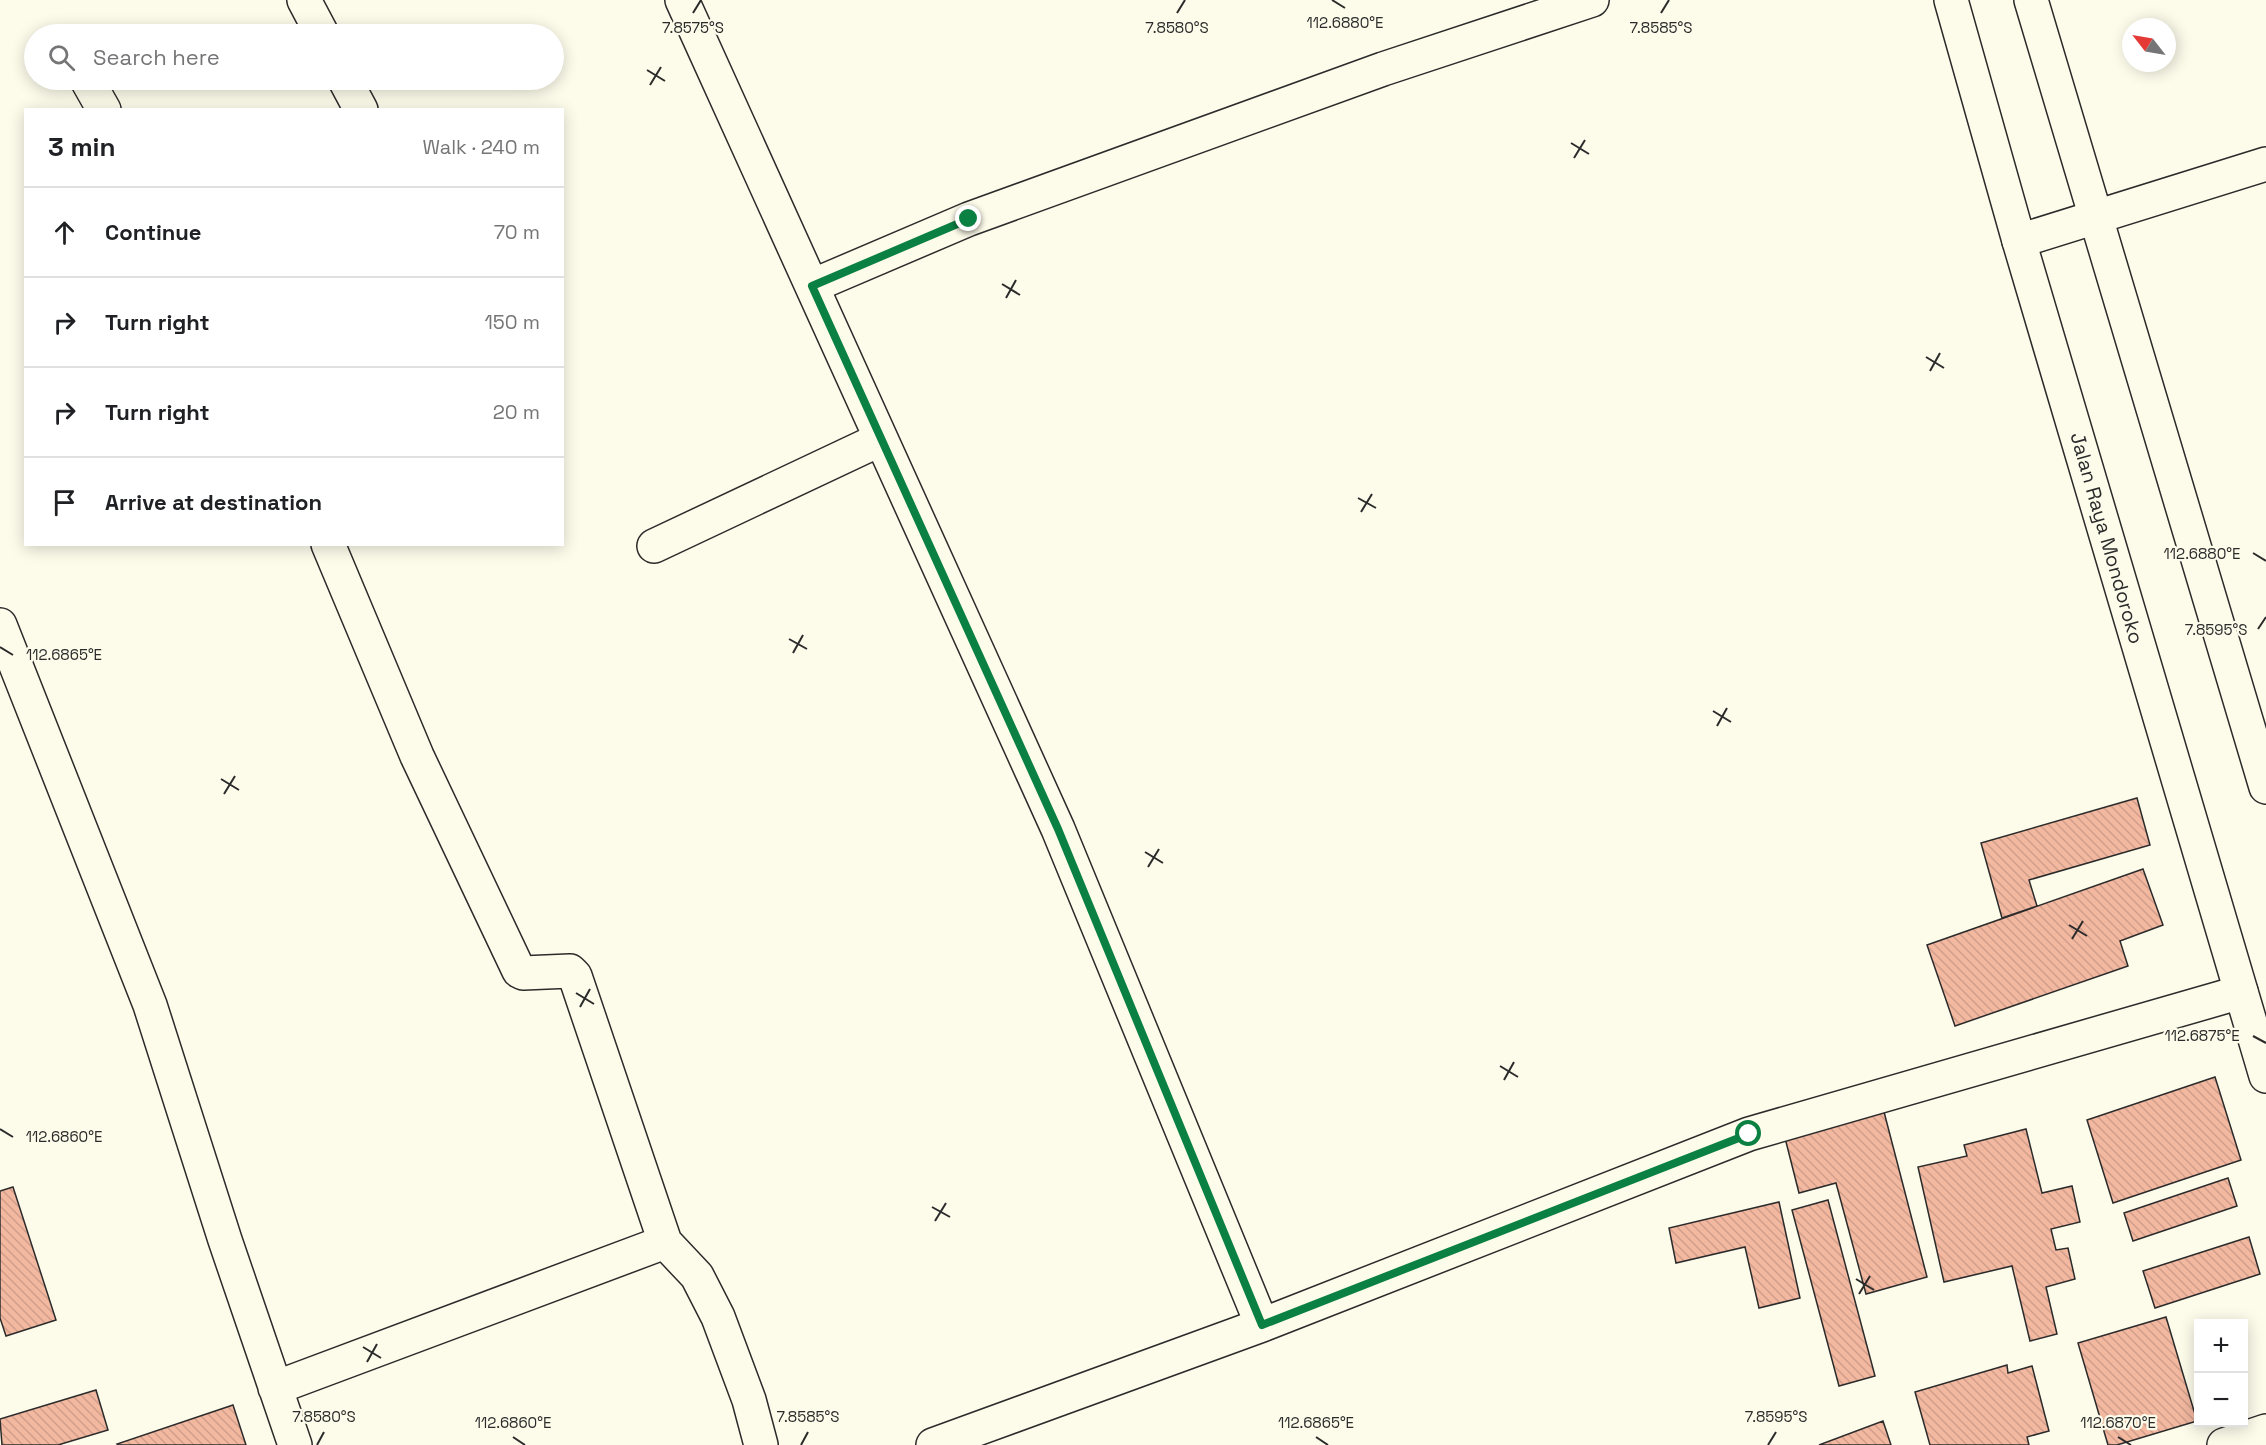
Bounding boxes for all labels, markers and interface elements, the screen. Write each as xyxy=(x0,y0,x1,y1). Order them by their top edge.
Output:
text: 112.6880°E xyxy=(1307,13,1383,32)
text: 7.8575°S xyxy=(662,18,724,37)
text: 7.8580°S xyxy=(1145,18,1209,37)
text: 7.8585°S xyxy=(1630,18,1692,37)
north arrow xyxy=(2122,18,2176,72)
search box xyxy=(24,24,564,90)
icon: search xyxy=(45,41,78,74)
text: Search here xyxy=(93,43,220,71)
text: 3 min xyxy=(48,130,116,164)
text: Walk · 240 m xyxy=(422,134,540,160)
route end xyxy=(955,205,981,231)
icon: ahead xyxy=(48,216,81,249)
text: Continue xyxy=(105,218,201,246)
text: 70 m xyxy=(494,219,540,245)
icon: right xyxy=(48,306,81,339)
text: Turn right xyxy=(105,308,210,336)
text: 150 m xyxy=(485,309,540,335)
icon: right xyxy=(48,396,81,429)
text: Turn right xyxy=(105,398,210,426)
text: 20 m xyxy=(493,399,540,425)
street label: Jalan Raya Mondoroko xyxy=(2064,429,2150,647)
icon: arrive xyxy=(48,486,81,519)
text: Arrive at destination xyxy=(105,488,322,516)
text: 112.6880°E xyxy=(2164,544,2240,563)
text: 7.8595°S xyxy=(2185,620,2247,639)
text: 112.6865°E xyxy=(26,645,102,664)
text: 112.6875°E xyxy=(2164,1026,2240,1045)
route start xyxy=(1735,1120,1761,1146)
text: 112.6860°E xyxy=(26,1127,102,1146)
map controls xyxy=(2194,1319,2248,1427)
button: + xyxy=(2194,1319,2248,1373)
button: − xyxy=(2194,1373,2248,1427)
text: 7.8580°S xyxy=(292,1407,356,1426)
text: 7.8585°S xyxy=(777,1407,839,1426)
text: 7.8595°S xyxy=(1745,1407,1807,1426)
text: 112.6860°E xyxy=(475,1413,551,1432)
text: 112.6865°E xyxy=(1278,1413,1354,1432)
text: 112.6870°E xyxy=(2080,1413,2156,1432)

